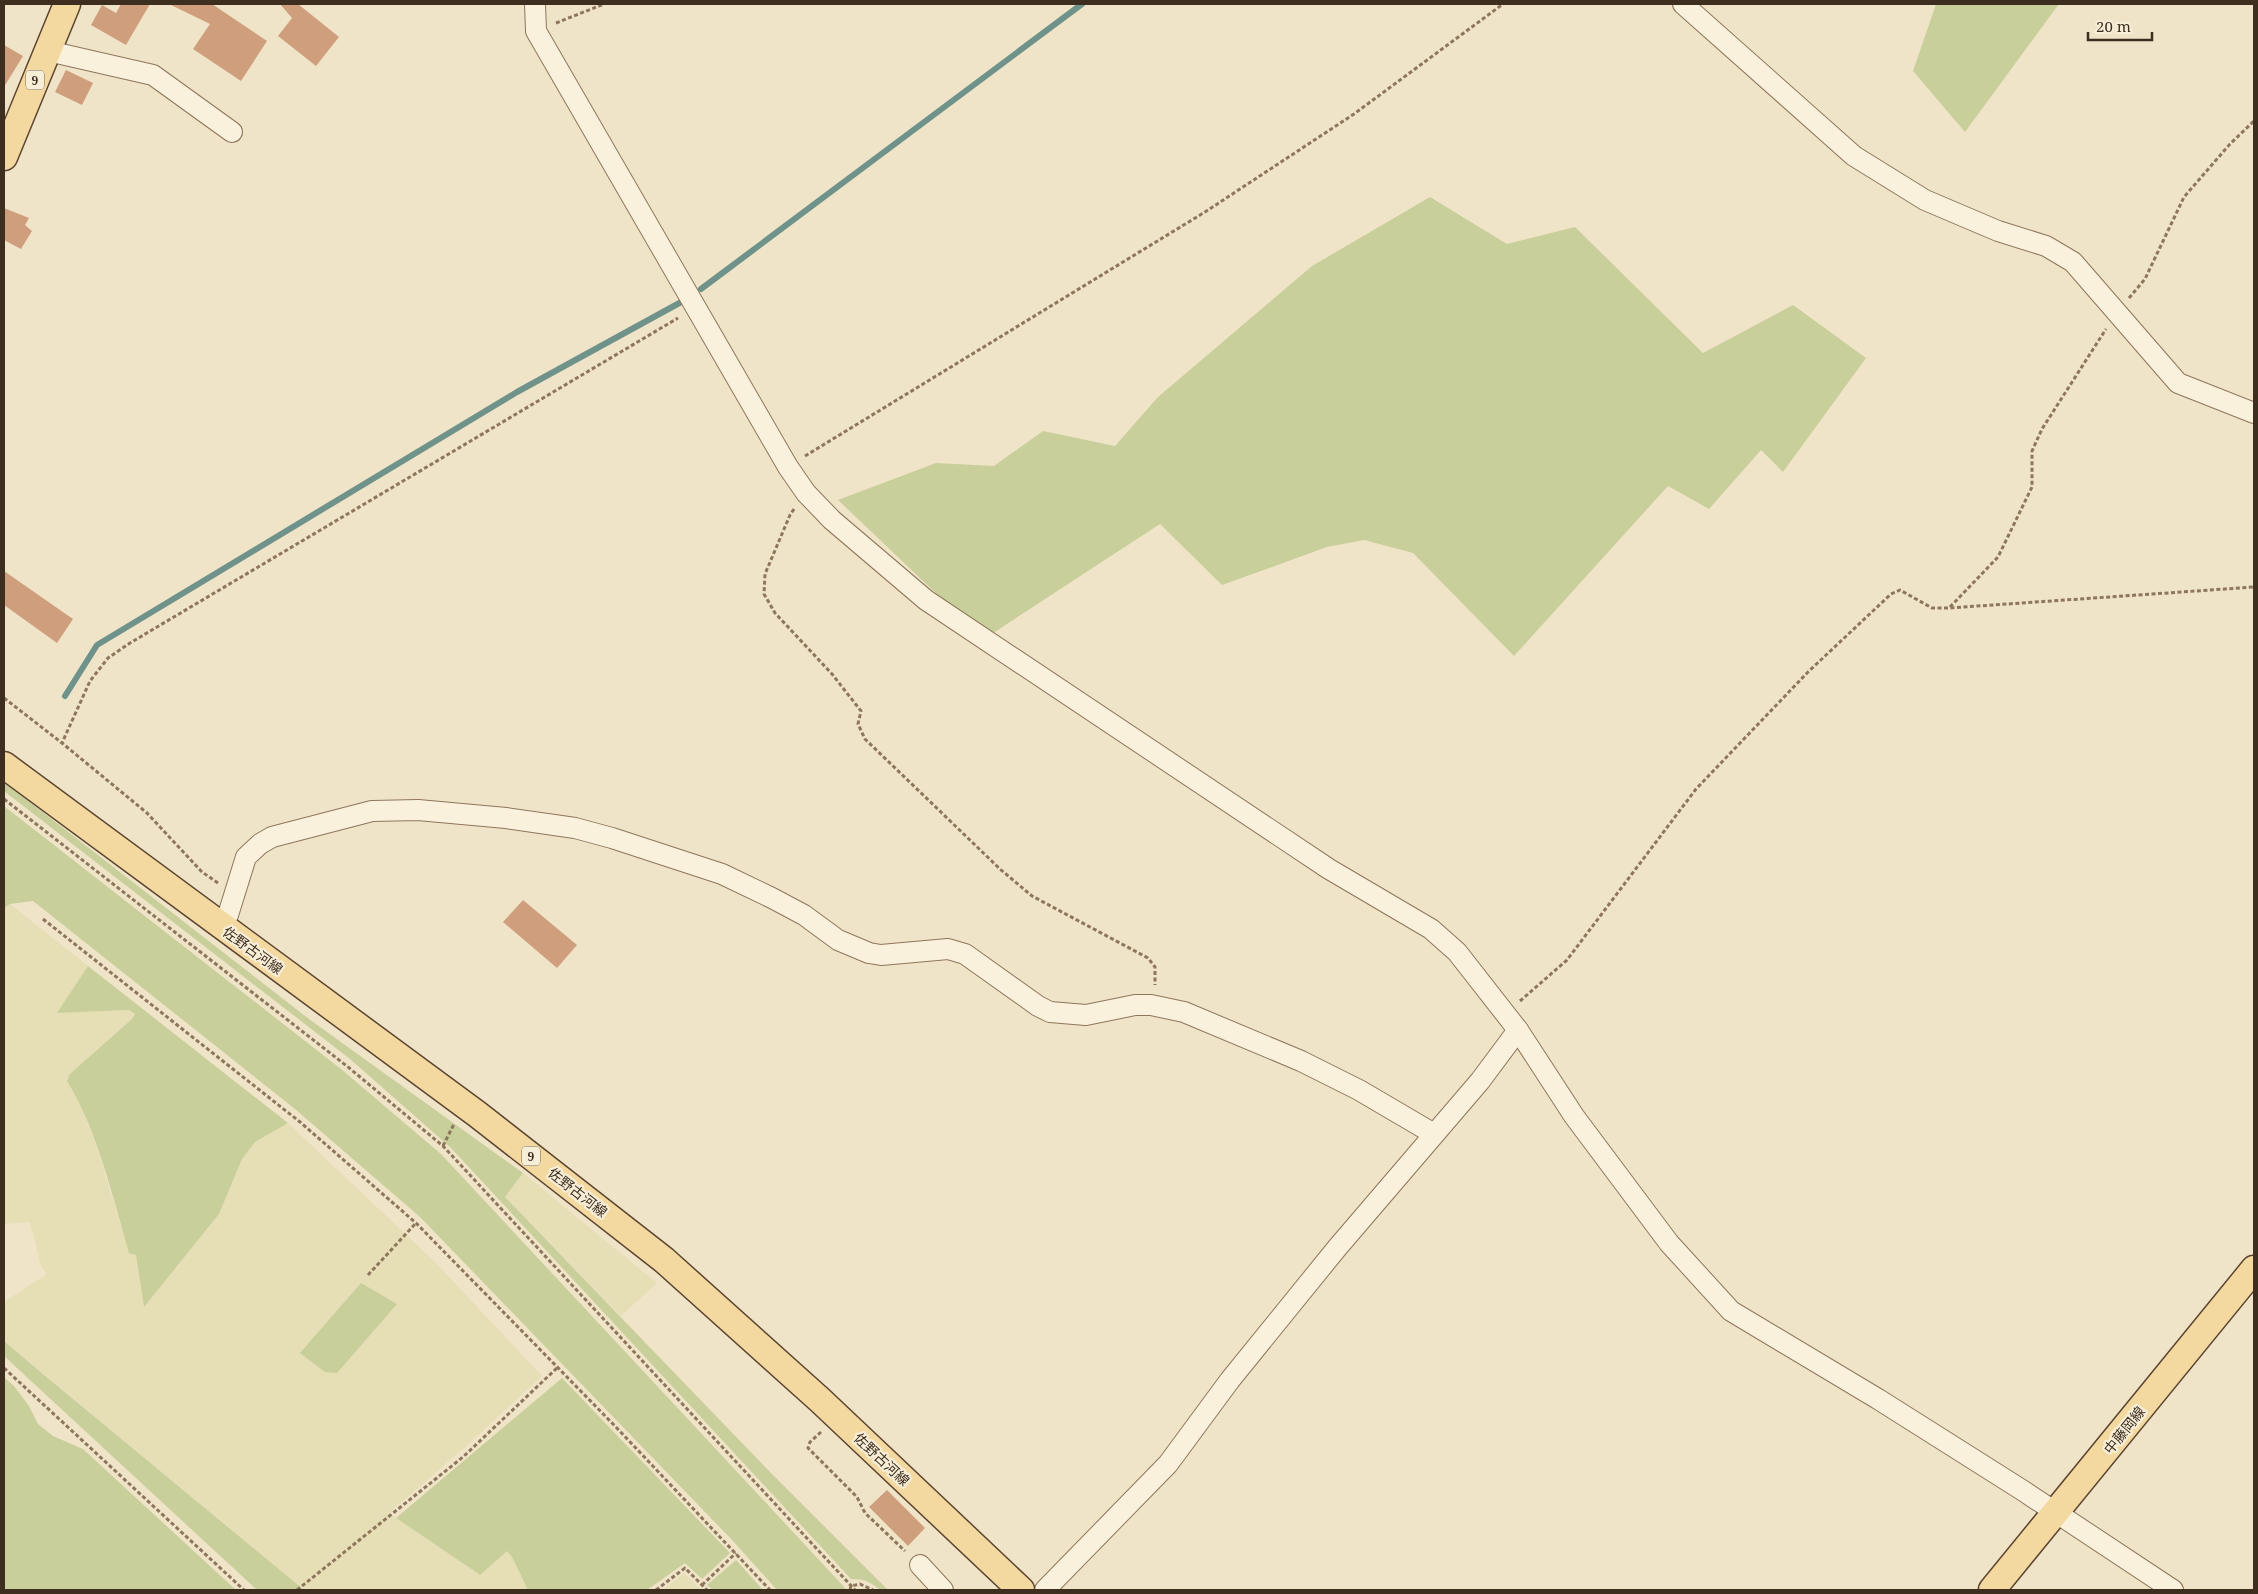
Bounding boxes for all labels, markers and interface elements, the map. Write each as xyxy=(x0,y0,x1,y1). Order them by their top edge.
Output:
scale bar xyxy=(2088,10,2152,42)
text: 20 m xyxy=(2096,16,2131,36)
road number: 9 xyxy=(26,70,44,90)
street label: 佐野古河線 xyxy=(219,922,287,978)
road number: 9 xyxy=(522,1146,540,1166)
street label: 佐野古河線 xyxy=(545,1163,611,1221)
street label: 中藤岡線 xyxy=(2099,1402,2149,1458)
street label: 佐野古河線 xyxy=(850,1428,914,1490)

